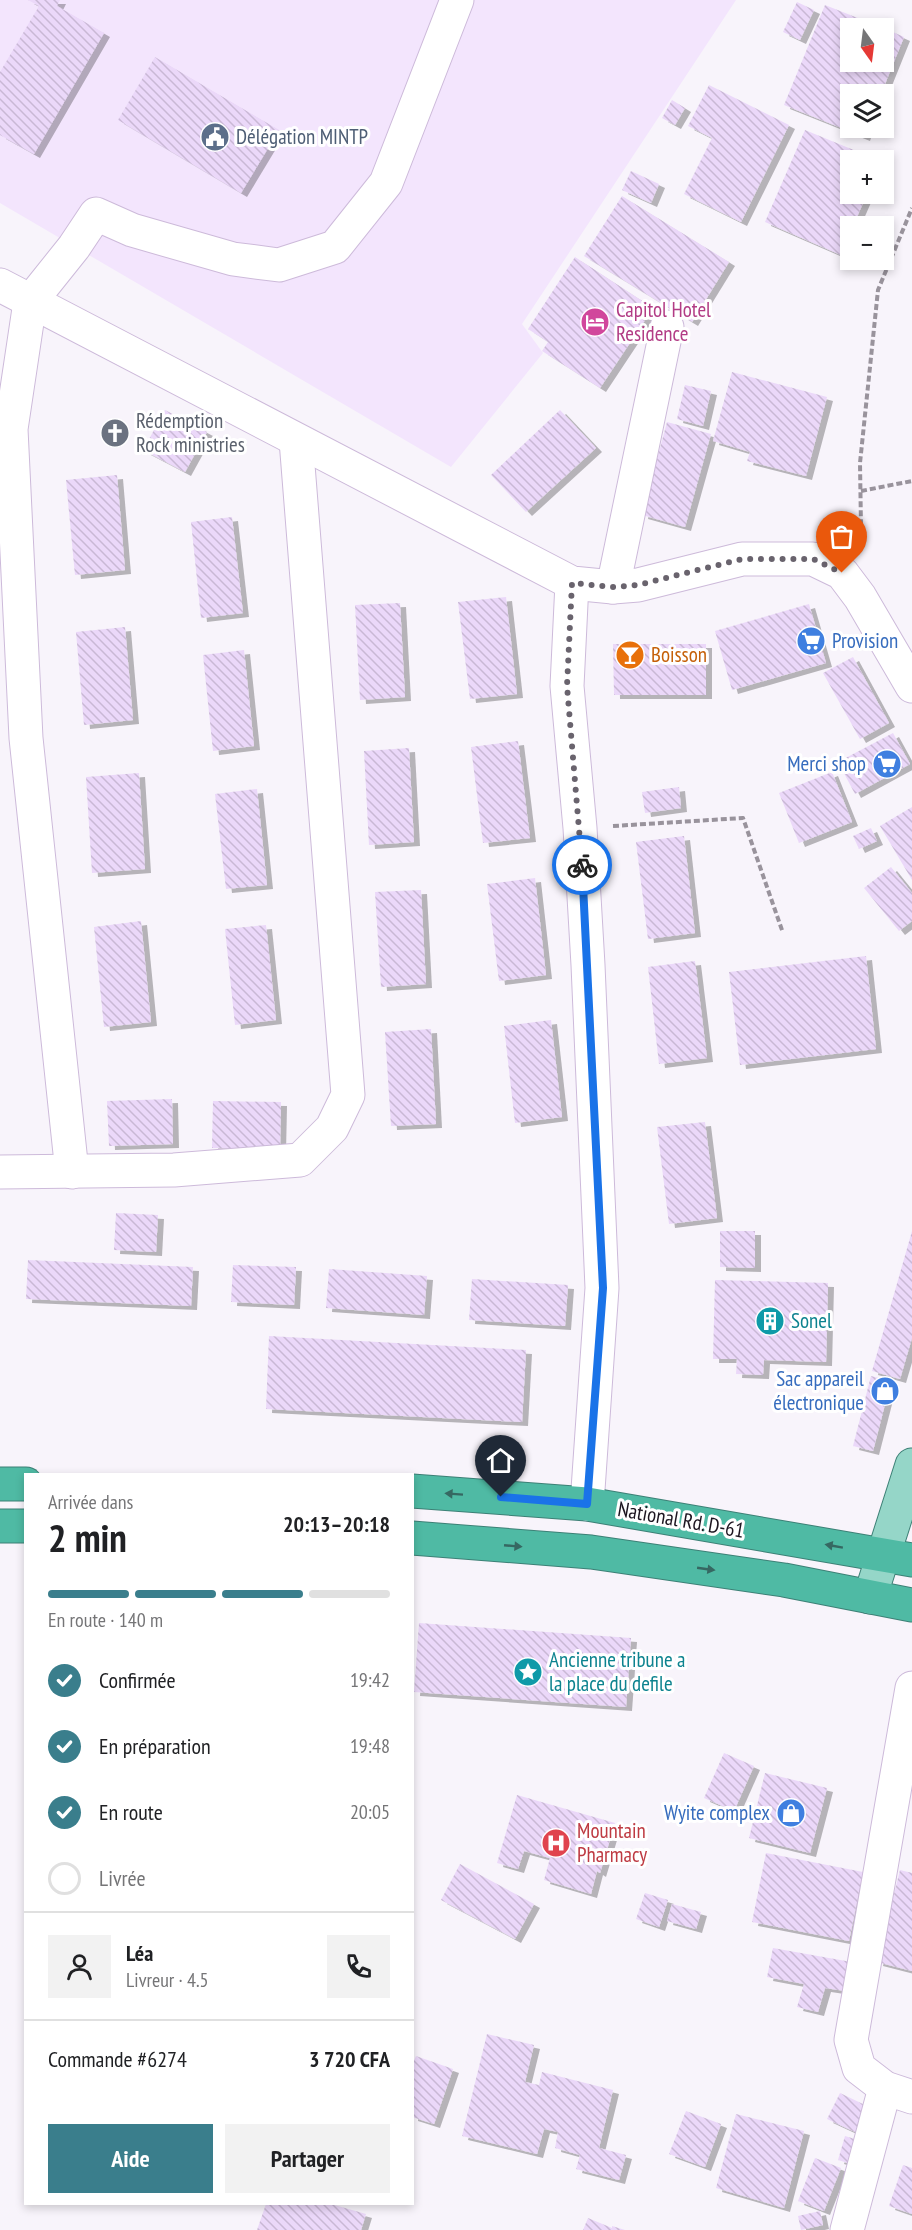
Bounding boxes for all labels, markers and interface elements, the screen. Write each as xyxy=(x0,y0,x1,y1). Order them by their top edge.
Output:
north arrow xyxy=(840,18,894,72)
map controls xyxy=(840,18,894,270)
button: layers xyxy=(840,84,894,138)
public building icon: Délégation MINTP xyxy=(199,121,231,153)
place label: Délégation MINTP xyxy=(236,123,368,150)
button: + xyxy=(840,150,894,204)
button: − xyxy=(840,216,894,270)
place label: Capitol Hotel Residence xyxy=(616,296,711,347)
hotel icon: Capitol Hotel Residence xyxy=(579,306,611,338)
place label: Rédemption Rock ministries xyxy=(136,407,245,458)
church icon: Rédemption Rock ministries xyxy=(99,417,131,449)
pin xyxy=(816,511,867,573)
icon: bag xyxy=(825,520,858,553)
supermarket icon: Provision xyxy=(795,625,827,657)
place label: Provision xyxy=(832,627,898,654)
bar icon: Boisson xyxy=(614,639,646,671)
place label: Boisson xyxy=(651,641,707,668)
supermarket icon: Merci shop xyxy=(871,748,903,780)
place label: Merci shop xyxy=(787,750,866,777)
courier xyxy=(552,835,612,895)
icon: bike xyxy=(566,849,599,882)
building icon: Sonel xyxy=(754,1305,786,1337)
place label: Sonel xyxy=(791,1307,832,1334)
place label: Sac appareil électronique xyxy=(773,1365,864,1416)
shop icon: Sac appareil électronique xyxy=(869,1375,901,1407)
pin xyxy=(475,1435,526,1497)
icon: home xyxy=(484,1444,517,1477)
text: Arrivée dans xyxy=(48,1489,133,1515)
one-way arrow xyxy=(444,1489,463,1499)
street label: National Rd. D-61 xyxy=(616,1495,747,1544)
text: 20:13–20:18 xyxy=(283,1510,390,1538)
text: 2 min xyxy=(48,1512,127,1563)
one-way arrow xyxy=(503,1541,522,1551)
one-way arrow xyxy=(824,1541,843,1550)
one-way arrow xyxy=(697,1564,716,1573)
text: En route · 140 m xyxy=(48,1607,163,1633)
place label: Ancienne tribune a la place du defile xyxy=(549,1646,685,1697)
place icon: Ancienne tribune a la place du defile xyxy=(512,1656,544,1688)
icon: check xyxy=(48,1664,81,1697)
text: Confirmée xyxy=(99,1666,176,1694)
text: 19:42 xyxy=(350,1667,390,1693)
icon: check xyxy=(48,1730,81,1763)
text: En préparation xyxy=(99,1732,211,1760)
text: 19:48 xyxy=(350,1733,390,1759)
icon: check xyxy=(48,1796,81,1829)
shop icon: Wyite complex xyxy=(775,1797,807,1829)
text: En route xyxy=(99,1798,163,1826)
text: 20:05 xyxy=(350,1799,390,1825)
place label: Wyite complex xyxy=(664,1799,770,1826)
place label: Mountain Pharmacy xyxy=(577,1817,647,1868)
hospital icon: Mountain Pharmacy xyxy=(540,1827,572,1859)
text: Livrée xyxy=(99,1864,145,1892)
button: person xyxy=(48,1935,111,1998)
button: phone xyxy=(327,1935,390,1998)
text: Léa xyxy=(126,1939,153,1967)
text: Livreur · 4.5 xyxy=(126,1967,209,1993)
text: Commande #6274 xyxy=(48,2045,187,2073)
text: 3 720 CFA xyxy=(309,2045,390,2073)
button: Aide xyxy=(48,2124,213,2193)
button: Partager xyxy=(225,2124,390,2193)

